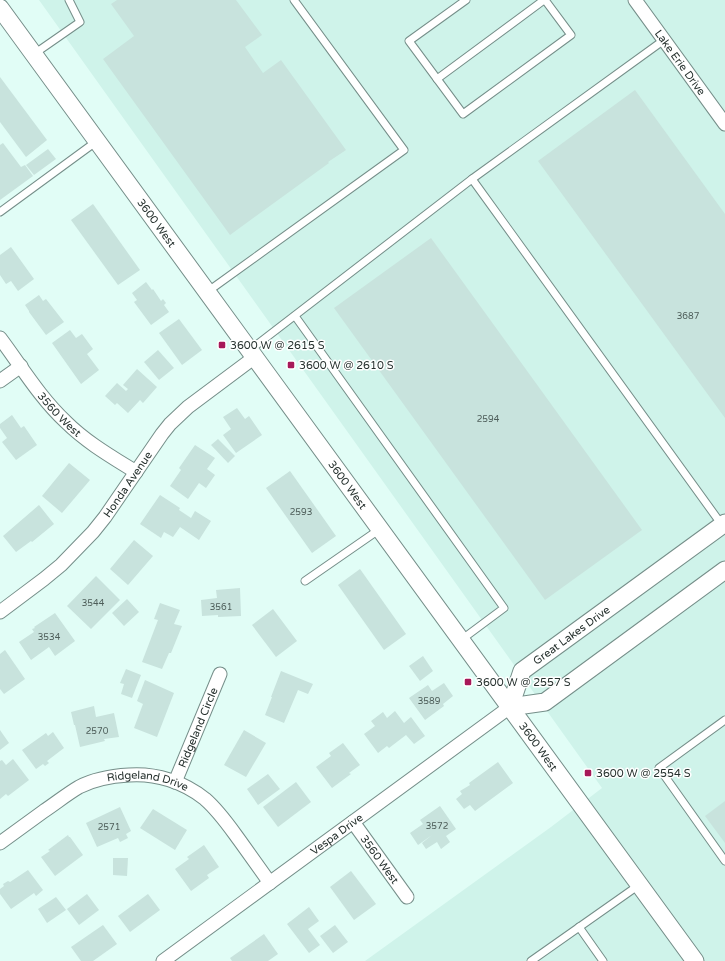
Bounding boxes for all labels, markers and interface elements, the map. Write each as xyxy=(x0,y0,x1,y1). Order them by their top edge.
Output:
street label: Lake Erie Drive xyxy=(652,27,708,98)
street label: 3600 West xyxy=(134,196,178,250)
house number: 3687 xyxy=(677,311,700,322)
place label: 3600 W @ 2615 S xyxy=(230,339,325,352)
marker: 3600 W @ 2615 S xyxy=(217,340,227,350)
place label: 3600 W @ 2610 S xyxy=(299,359,394,372)
marker: 3600 W @ 2610 S xyxy=(286,360,296,370)
street label: 3560 West xyxy=(35,390,84,440)
house number: 2594 xyxy=(477,414,500,425)
street label: Honda Avenue xyxy=(101,449,155,520)
street label: 3600 West xyxy=(325,458,369,512)
house number: 2593 xyxy=(290,507,312,518)
house number: 3544 xyxy=(82,598,105,609)
house number: 3561 xyxy=(210,602,232,613)
street label: Great Lakes Drive xyxy=(531,603,613,668)
house number: 3534 xyxy=(38,632,61,643)
place label: 3600 W @ 2557 S xyxy=(476,676,571,689)
marker: 3600 W @ 2557 S xyxy=(463,677,473,687)
street label: Ridgeland Circle xyxy=(176,686,221,770)
house number: 3589 xyxy=(418,696,441,707)
street label: 3600 West xyxy=(516,720,560,774)
house number: 2570 xyxy=(86,726,109,737)
place label: 3600 W @ 2554 S xyxy=(596,767,691,780)
marker: 3600 W @ 2554 S xyxy=(583,768,593,778)
street label: Ridgeland Drive xyxy=(106,769,191,794)
street label: Vespa Drive xyxy=(308,811,366,858)
house number: 3572 xyxy=(426,821,448,832)
house number: 2571 xyxy=(98,822,120,833)
street label: 3560 West xyxy=(358,833,401,887)

